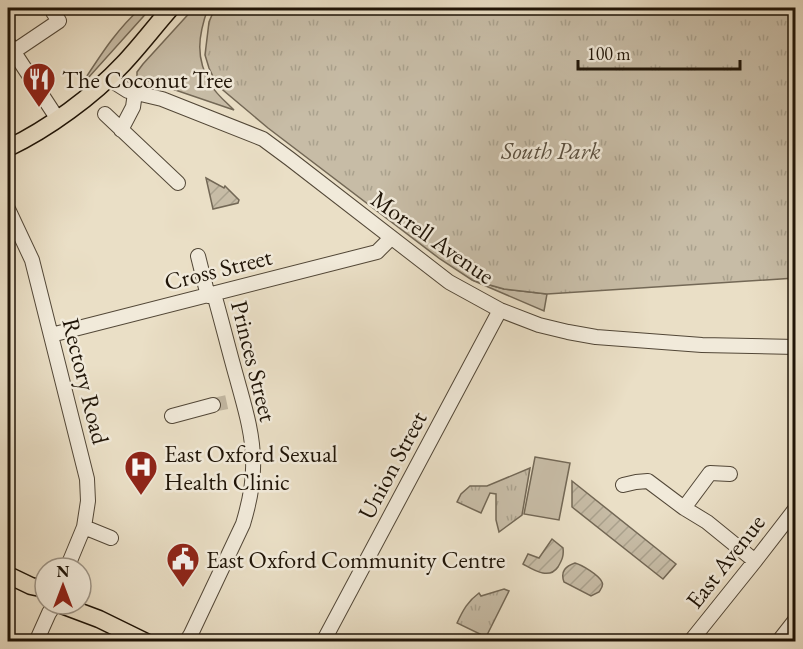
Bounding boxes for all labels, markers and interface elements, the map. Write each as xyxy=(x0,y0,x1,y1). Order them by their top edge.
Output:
scale bar xyxy=(578,33,740,71)
text: 100 m xyxy=(587,42,631,65)
restaurant icon: The Coconut Tree xyxy=(21,61,57,108)
place label: The Coconut Tree xyxy=(62,64,233,95)
park label: South Park xyxy=(500,135,601,166)
street label: Morrell Avenue xyxy=(365,183,501,291)
street label: Cross Street xyxy=(161,241,276,297)
street label: Princes Street xyxy=(224,297,284,425)
street label: Rectory Road xyxy=(55,315,117,448)
street label: Union Street xyxy=(351,405,434,525)
place label: East Oxford Sexual Health Clinic xyxy=(164,438,338,497)
hospital icon: East Oxford Sexual Health Clinic xyxy=(123,449,159,496)
street label: East Avenue xyxy=(678,508,772,614)
public building icon: East Oxford Community Centre xyxy=(165,541,201,588)
place label: East Oxford Community Centre xyxy=(206,544,505,575)
north arrow xyxy=(33,556,93,616)
text: N xyxy=(57,561,70,582)

